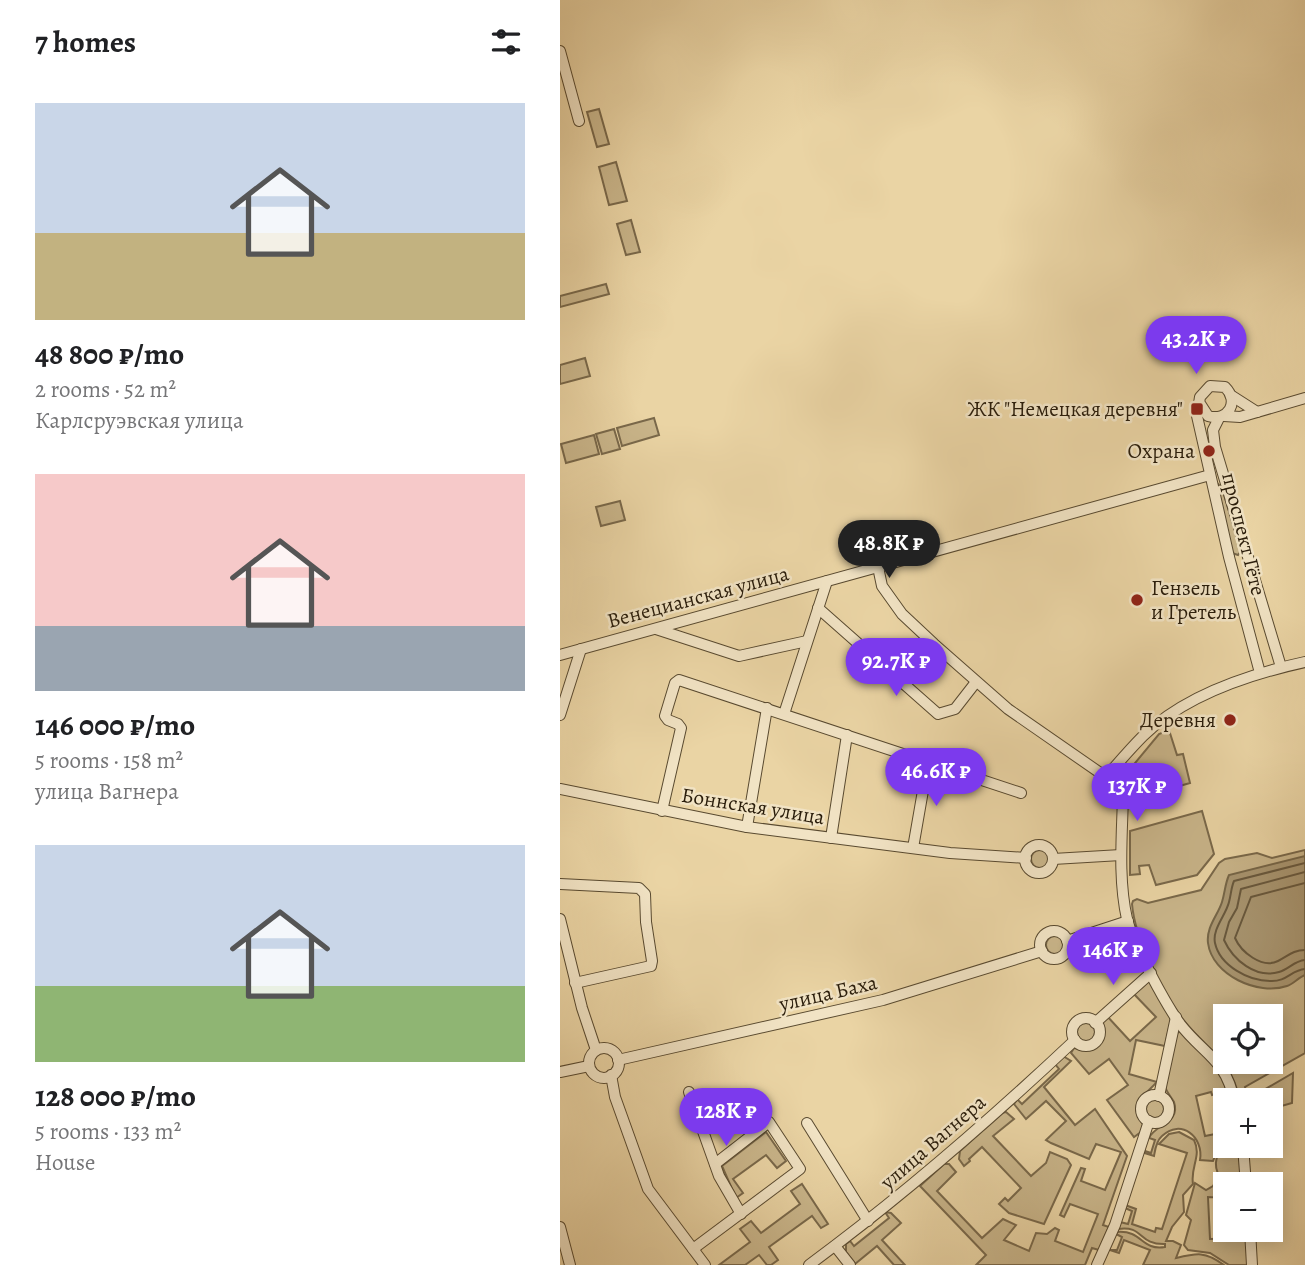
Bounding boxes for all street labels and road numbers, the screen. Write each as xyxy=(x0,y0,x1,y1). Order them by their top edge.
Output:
street label: проспект Гёте xyxy=(1215,470,1273,598)
street label: Венецианская улица xyxy=(604,559,792,635)
street label: Боннская улица xyxy=(679,781,827,831)
street label: улица Баха xyxy=(775,968,880,1018)
street label: улица Вагнера xyxy=(874,1088,992,1196)

